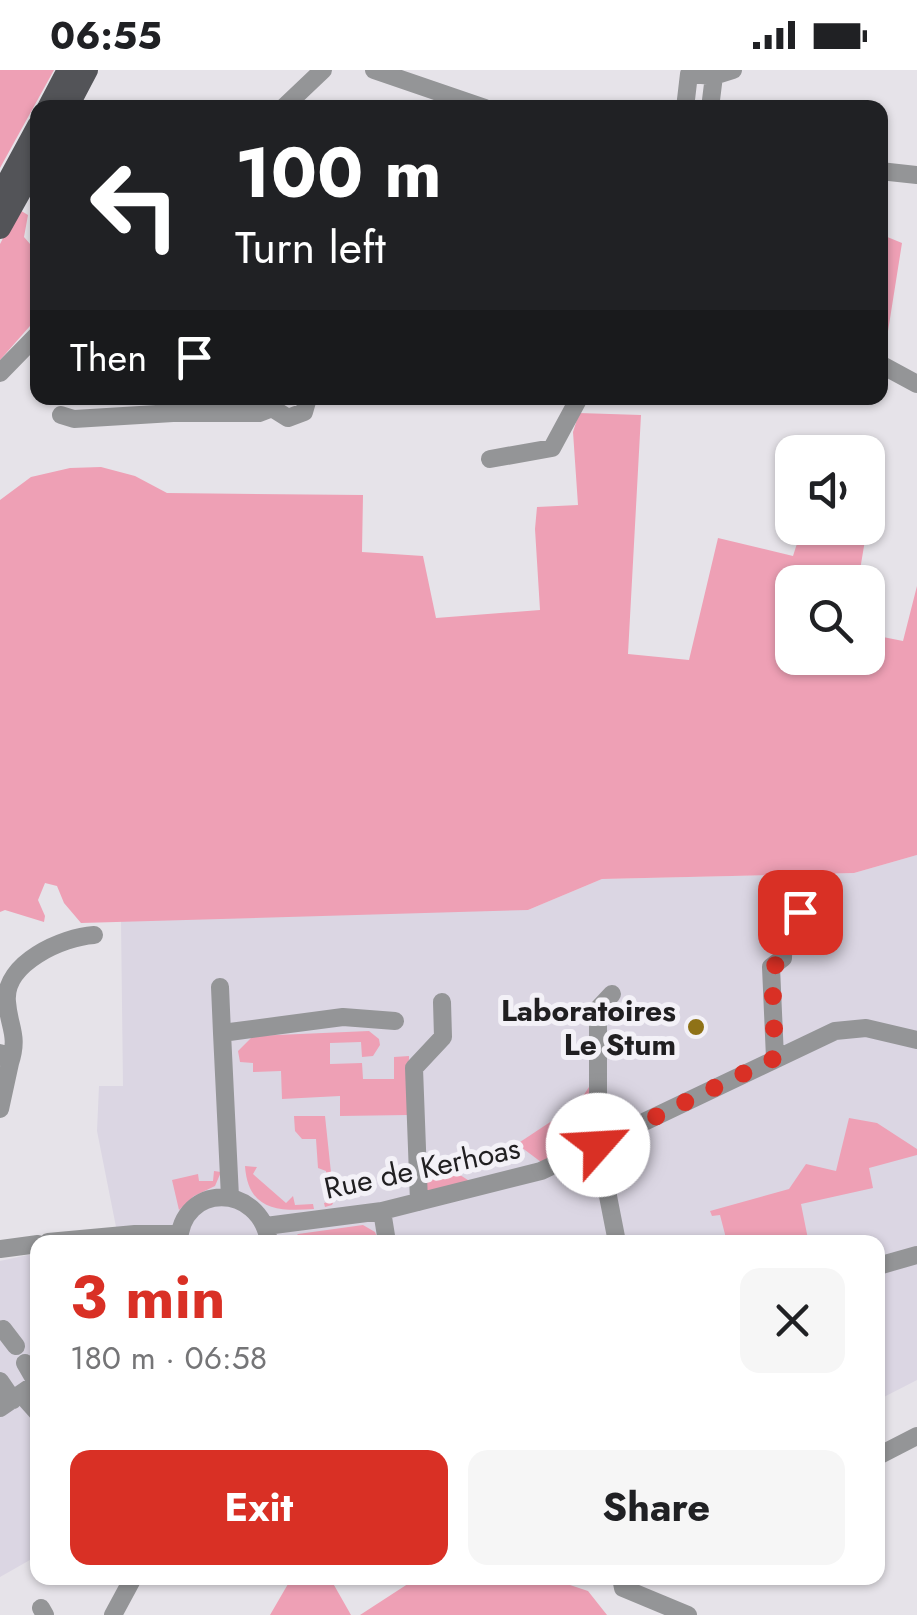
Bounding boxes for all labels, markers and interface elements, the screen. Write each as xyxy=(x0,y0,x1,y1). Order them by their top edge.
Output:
text: 06:55 xyxy=(50,8,162,63)
text: 100 m xyxy=(235,122,442,223)
icon: left xyxy=(70,140,200,270)
text: Turn left xyxy=(235,215,386,280)
text: Then xyxy=(70,330,147,385)
icon: arrive xyxy=(167,330,222,385)
map controls xyxy=(775,435,885,675)
button: sound xyxy=(775,435,885,545)
button: search xyxy=(775,565,885,675)
pin xyxy=(758,870,843,955)
icon: arrive xyxy=(773,885,828,940)
place label: Laboratoires Le Stum xyxy=(501,989,676,1066)
marker: Laboratoires Le Stum xyxy=(685,1016,707,1038)
position arrow xyxy=(546,1093,650,1197)
street label: Rue de Kerhoas xyxy=(320,1126,524,1210)
text: 3 min xyxy=(70,1254,226,1341)
button: close xyxy=(740,1268,845,1373)
text: 180 m · 06:58 xyxy=(70,1335,267,1381)
button: Exit xyxy=(70,1450,448,1565)
button: Share xyxy=(468,1450,845,1565)

